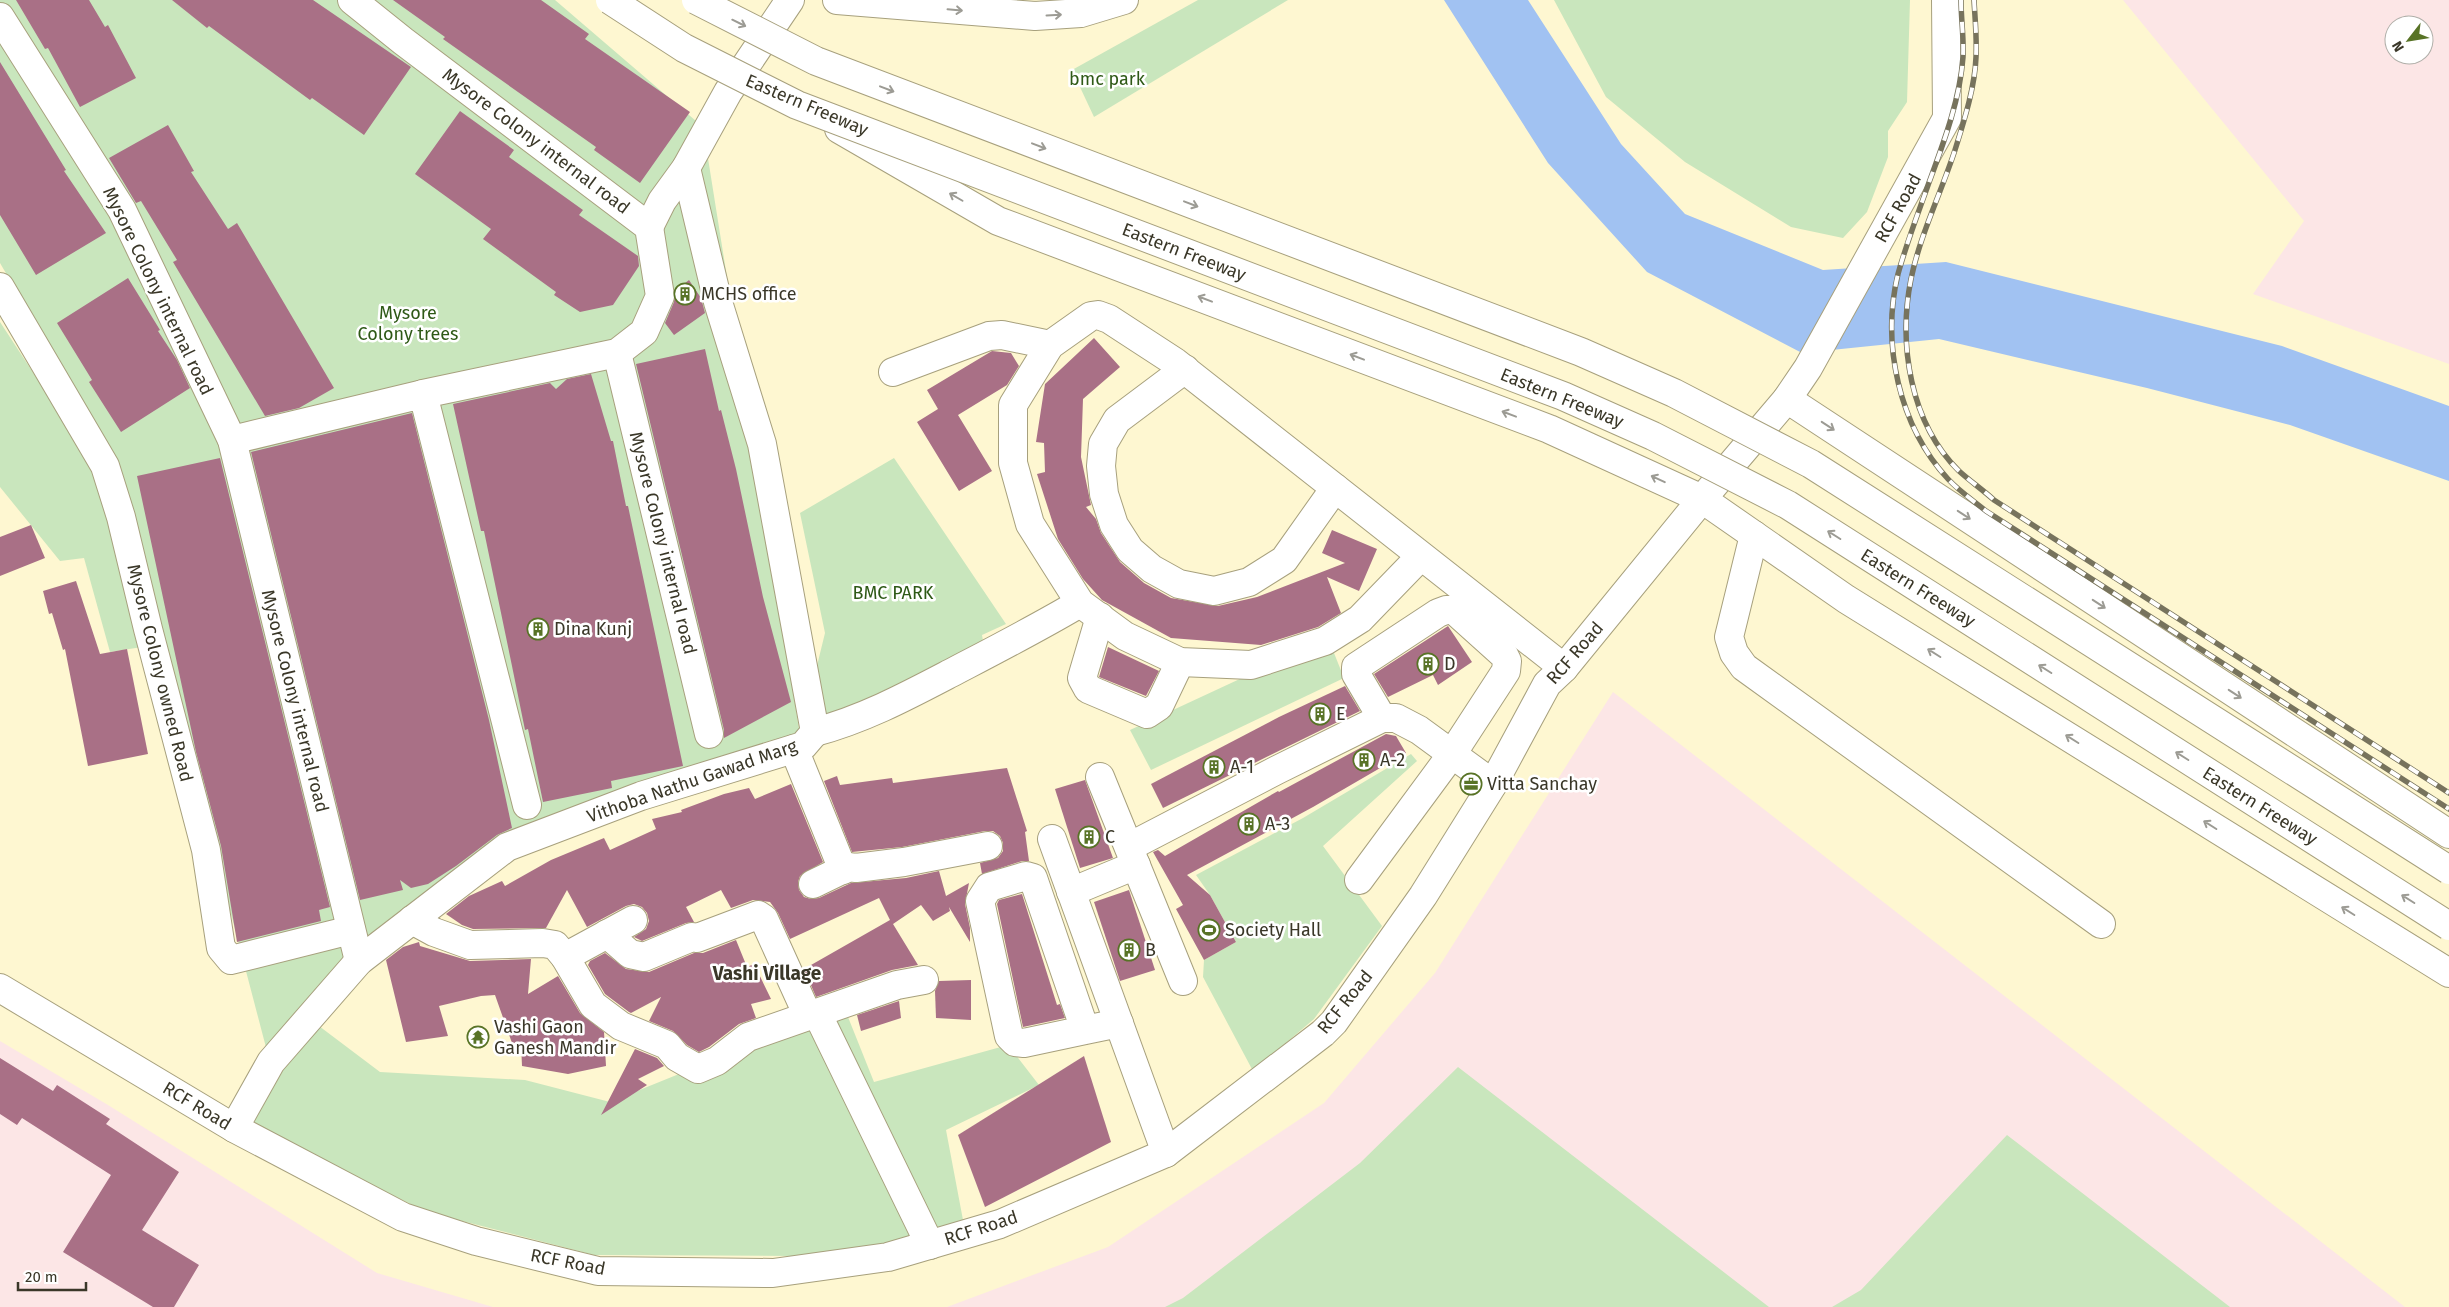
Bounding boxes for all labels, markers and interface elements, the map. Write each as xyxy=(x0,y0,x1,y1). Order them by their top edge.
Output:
one-way arrow xyxy=(947,6,963,15)
one-way arrow xyxy=(1045,11,1061,20)
north arrow xyxy=(2384,15,2434,65)
one-way arrow xyxy=(731,18,746,28)
text: N xyxy=(2389,38,2408,55)
street label: Mysore Colony internal road xyxy=(438,63,634,219)
park label: bmc park xyxy=(1069,68,1146,90)
street label: Eastern Freeway xyxy=(742,69,872,141)
one-way arrow xyxy=(879,85,894,94)
one-way arrow xyxy=(1031,142,1046,151)
street label: RCF Road xyxy=(1870,169,1926,247)
street label: Mysore Colony internal road xyxy=(98,183,218,399)
one-way arrow xyxy=(949,191,963,201)
one-way arrow xyxy=(1183,200,1198,209)
street label: Eastern Freeway xyxy=(1119,218,1249,286)
building icon: MCHS office xyxy=(673,282,697,306)
place label: MCHS office xyxy=(701,283,797,305)
one-way arrow xyxy=(1198,294,1213,303)
park label: Mysore Colony trees xyxy=(358,302,458,345)
one-way arrow xyxy=(1350,351,1365,361)
street label: Eastern Freeway xyxy=(1497,363,1627,433)
one-way arrow xyxy=(1502,409,1517,418)
one-way arrow xyxy=(1820,421,1834,431)
street label: Mysore Colony internal road xyxy=(625,429,701,657)
one-way arrow xyxy=(1651,473,1666,483)
one-way arrow xyxy=(1956,510,1970,520)
one-way arrow xyxy=(1827,529,1841,540)
street label: Eastern Freeway xyxy=(1857,544,1980,632)
street label: Mysore Colony owned Road xyxy=(122,562,198,784)
park label: BMC PARK xyxy=(853,582,934,604)
street label: Mysore Colony internal road xyxy=(257,587,333,815)
one-way arrow xyxy=(2092,600,2106,610)
building icon: Dina Kunj xyxy=(526,617,550,641)
street label: RCF Road xyxy=(1542,617,1608,689)
place label: Dina Kunj xyxy=(554,618,632,640)
one-way arrow xyxy=(1927,648,1941,659)
building icon: D xyxy=(1416,652,1440,676)
place label: D xyxy=(1444,653,1456,675)
one-way arrow xyxy=(2038,663,2052,674)
one-way arrow xyxy=(2228,688,2242,699)
building icon: E xyxy=(1308,702,1332,726)
place label: E xyxy=(1336,703,1346,725)
street label: Vithoba Nathu Gawad Marg xyxy=(584,734,801,827)
one-way arrow xyxy=(2065,734,2079,745)
building icon: A-2 xyxy=(1352,748,1376,772)
place label: A-2 xyxy=(1380,749,1405,771)
one-way arrow xyxy=(2176,751,2190,761)
building icon: A-1 xyxy=(1202,755,1226,779)
place label: A-1 xyxy=(1230,756,1254,778)
street label: Eastern Freeway xyxy=(2199,762,2322,850)
office icon: Vitta Sanchay xyxy=(1459,772,1483,796)
place label: Vitta Sanchay xyxy=(1487,773,1597,795)
building icon: A-3 xyxy=(1237,812,1261,836)
place label: A-3 xyxy=(1265,813,1290,835)
one-way arrow xyxy=(2203,819,2217,830)
building icon: C xyxy=(1077,825,1101,849)
place label: C xyxy=(1105,826,1115,848)
one-way arrow xyxy=(2401,894,2415,904)
one-way arrow xyxy=(2342,905,2356,915)
sports icon: Society Hall xyxy=(1197,918,1221,942)
place label: Society Hall xyxy=(1225,919,1321,941)
building icon: B xyxy=(1117,938,1141,962)
place label: B xyxy=(1145,939,1156,961)
district label: Vashi Village xyxy=(712,962,821,985)
street label: RCF Road xyxy=(1313,966,1377,1038)
place label: Vashi Gaon Ganesh Mandir xyxy=(494,1016,616,1059)
temple icon: Vashi Gaon Ganesh Mandir xyxy=(466,1025,490,1049)
street label: RCF Road xyxy=(159,1077,235,1135)
street label: RCF Road xyxy=(941,1206,1021,1250)
street label: RCF Road xyxy=(529,1244,607,1280)
scale bar xyxy=(18,1260,85,1292)
text: 20 m xyxy=(25,1268,58,1286)

